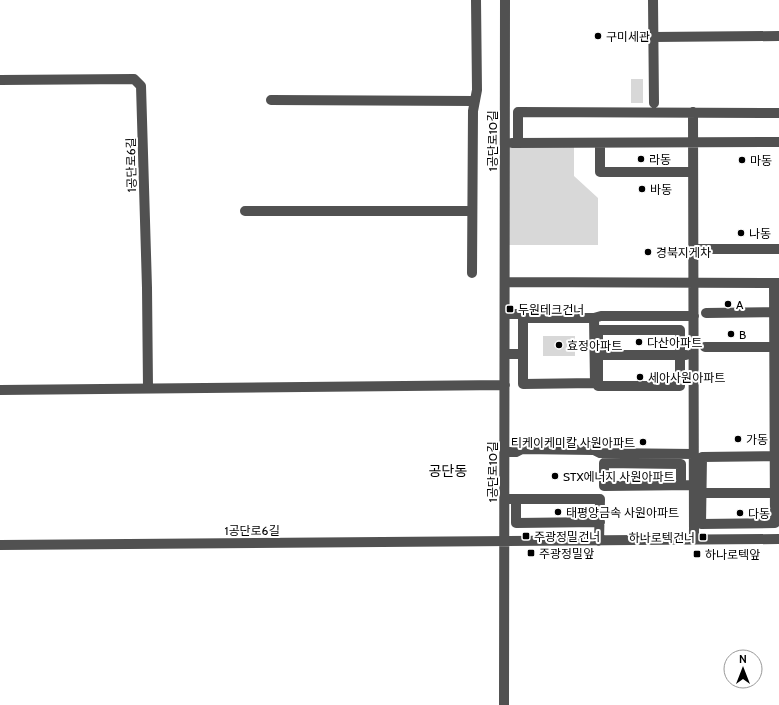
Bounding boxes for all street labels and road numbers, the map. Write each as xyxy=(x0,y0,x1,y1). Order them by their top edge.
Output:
street label: 1공단로10길 xyxy=(485,111,500,171)
street label: 1공단로6길 xyxy=(123,137,139,193)
street label: 1공단로10길 xyxy=(485,442,500,502)
street label: 1공단로6길 xyxy=(225,523,279,538)

